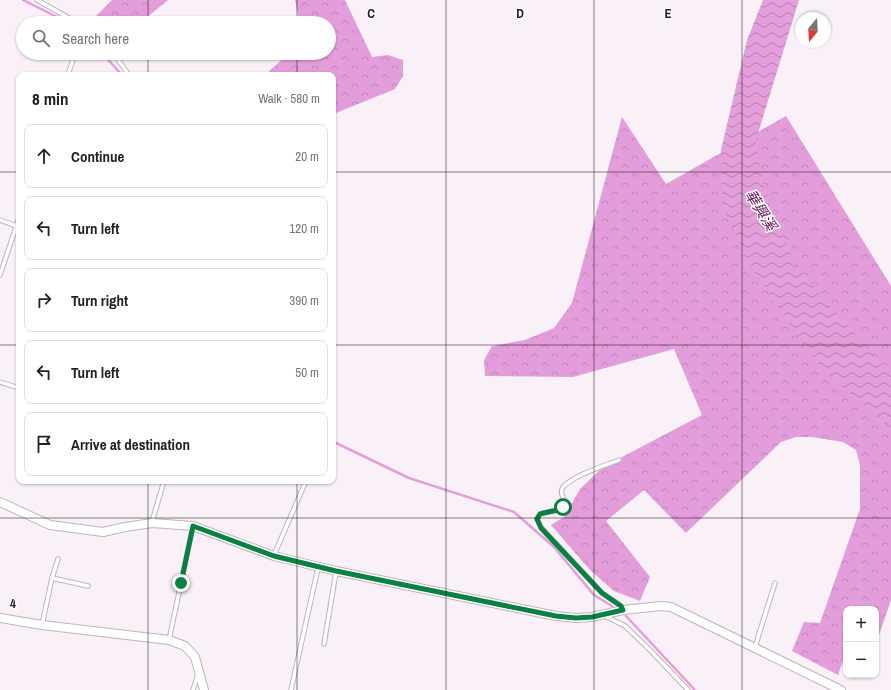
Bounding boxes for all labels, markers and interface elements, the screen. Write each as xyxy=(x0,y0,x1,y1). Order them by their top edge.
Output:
text: C xyxy=(367,5,375,22)
text: D xyxy=(516,5,524,22)
text: E xyxy=(664,5,672,22)
north arrow xyxy=(795,12,831,48)
search box xyxy=(16,16,336,60)
icon: search xyxy=(30,27,52,49)
text: Search here xyxy=(62,28,129,49)
text: 8 min xyxy=(32,87,68,110)
text: Walk · 580 m xyxy=(258,90,320,107)
icon: ahead xyxy=(33,145,55,167)
text: Continue xyxy=(71,146,124,167)
text: 20 m xyxy=(295,148,319,165)
water label: 華興溪 xyxy=(740,185,783,236)
icon: left xyxy=(33,217,55,239)
text: Turn left xyxy=(71,218,119,239)
text: 120 m xyxy=(289,220,319,237)
icon: right xyxy=(33,289,55,311)
text: Turn right xyxy=(71,290,128,311)
text: 390 m xyxy=(289,292,319,309)
icon: left xyxy=(33,361,55,383)
text: Turn left xyxy=(71,362,119,383)
text: 50 m xyxy=(295,364,319,381)
icon: arrive xyxy=(33,433,55,455)
text: Arrive at destination xyxy=(71,434,190,455)
route start xyxy=(554,498,572,516)
route end xyxy=(172,574,190,592)
text: 4 xyxy=(10,595,16,612)
map controls xyxy=(843,606,879,678)
button: + xyxy=(843,606,879,642)
button: − xyxy=(843,642,879,678)

